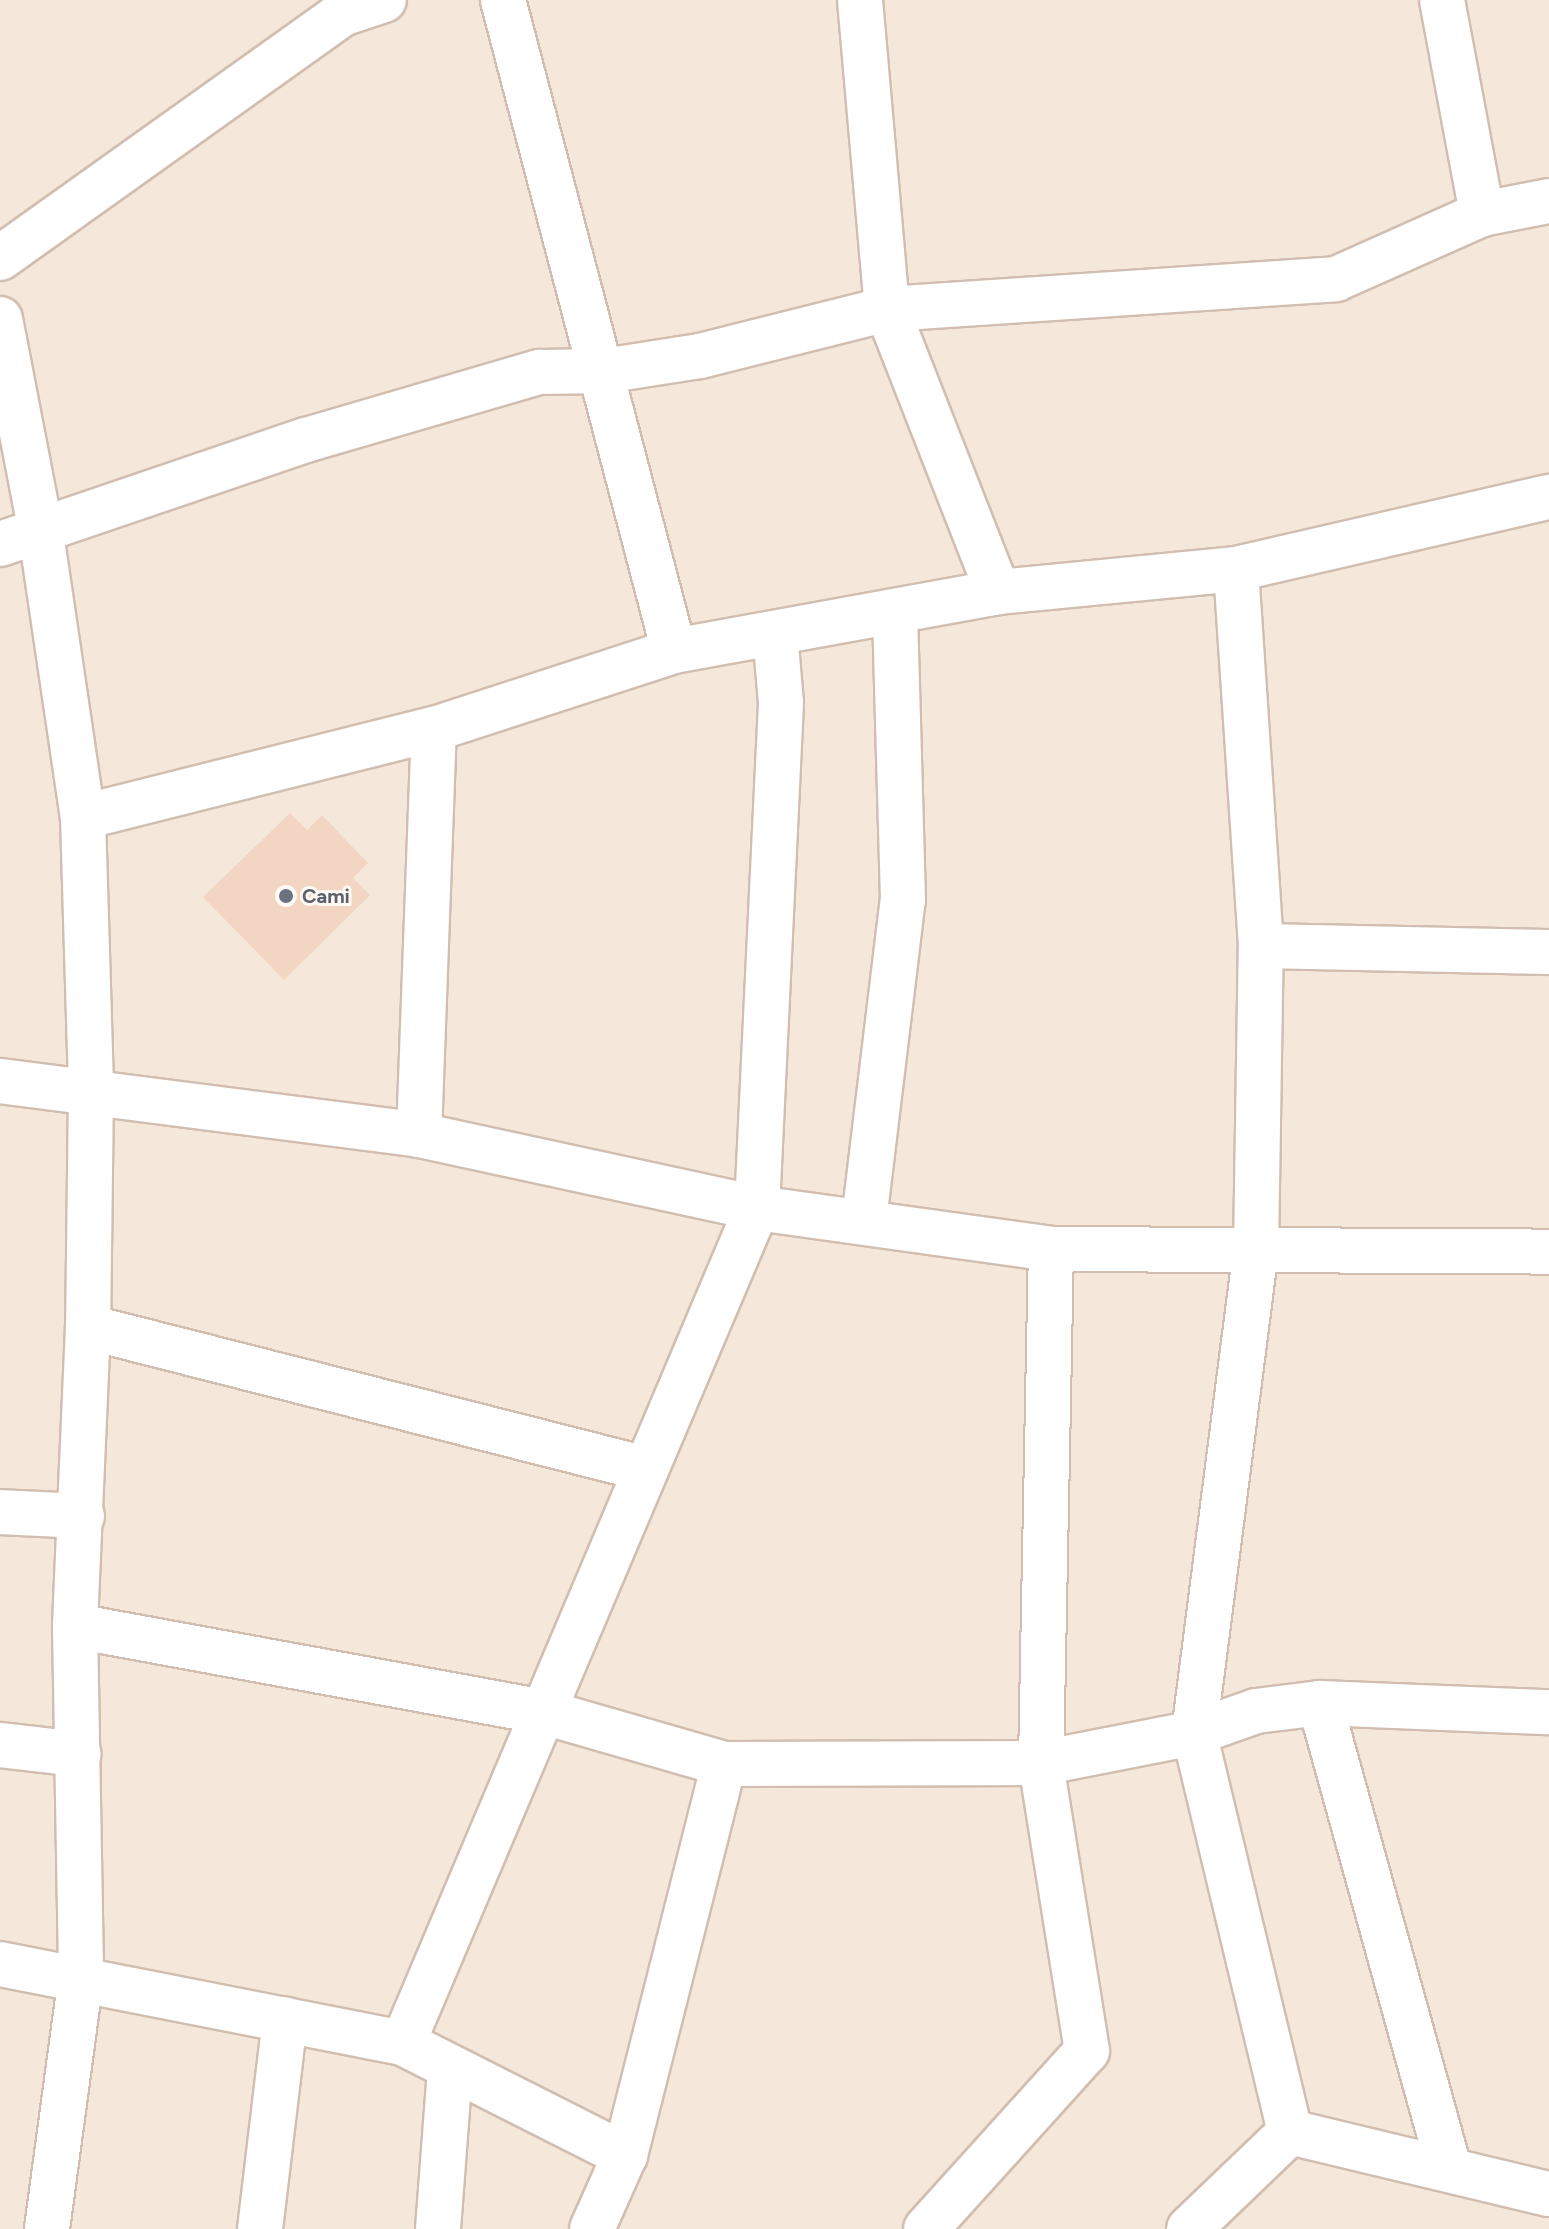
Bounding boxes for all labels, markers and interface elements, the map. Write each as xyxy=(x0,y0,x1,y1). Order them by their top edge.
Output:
place label: Cami xyxy=(302,884,350,908)
marker: Cami xyxy=(277,887,295,905)

